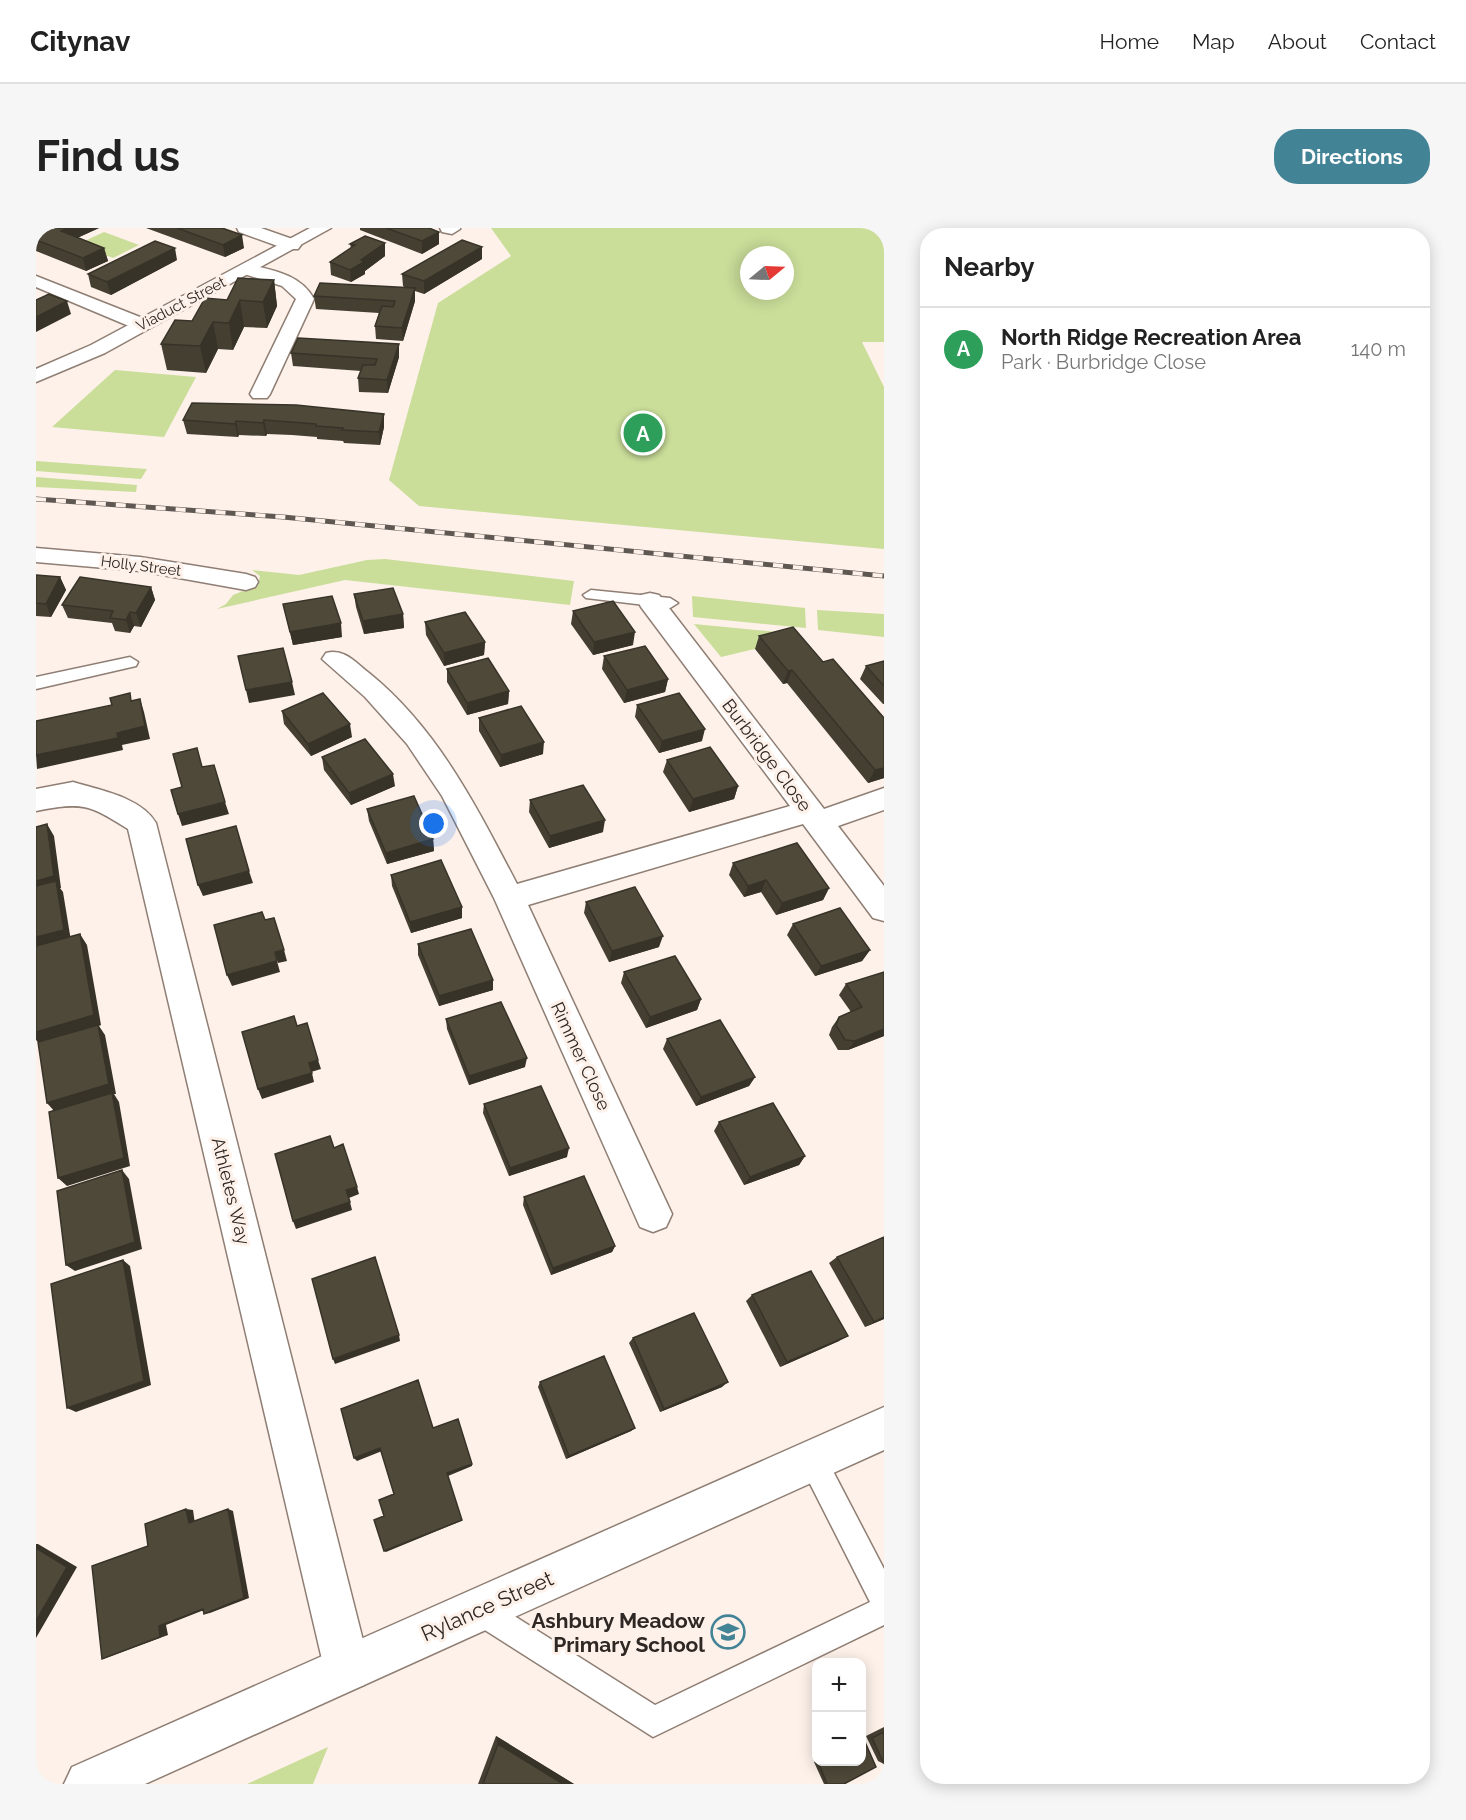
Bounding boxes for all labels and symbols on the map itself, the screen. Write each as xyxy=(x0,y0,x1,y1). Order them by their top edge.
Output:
north arrow xyxy=(740,246,794,300)
street label: Viaduct Street xyxy=(133,273,229,335)
pin: A xyxy=(624,410,662,456)
street label: Holly Street xyxy=(100,552,182,580)
street label: Burbridge Close xyxy=(718,695,816,816)
your location xyxy=(419,809,448,838)
street label: Rimmer Close xyxy=(547,999,615,1114)
street label: Athletes Way xyxy=(208,1135,255,1247)
street label: Rylance Street xyxy=(417,1566,557,1646)
place label: Ashbury Meadow Primary School xyxy=(531,1608,705,1657)
school or university icon: Ashbury Meadow Primary School xyxy=(710,1614,746,1650)

